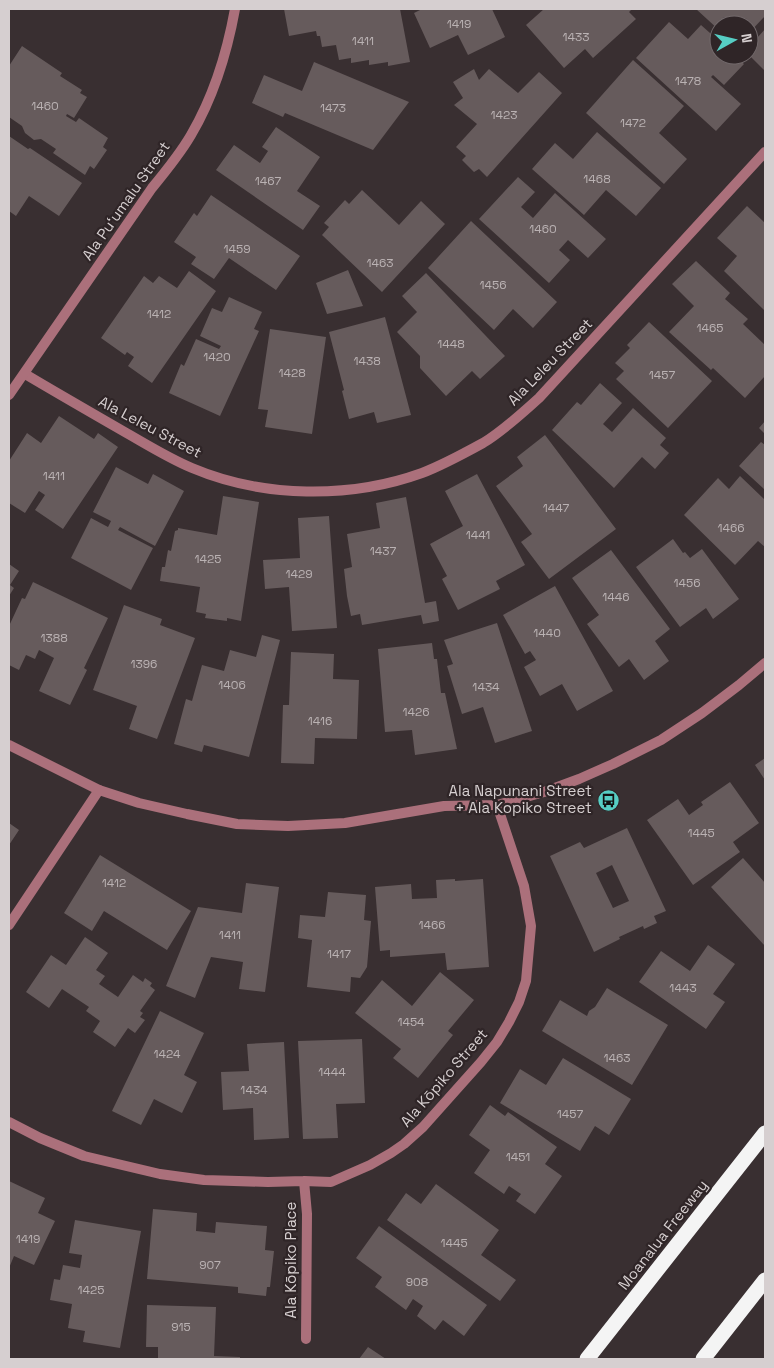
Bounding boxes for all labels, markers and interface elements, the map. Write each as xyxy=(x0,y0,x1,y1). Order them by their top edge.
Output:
north arrow xyxy=(709,15,759,65)
house number: 1419 xyxy=(447,16,471,32)
house number: 1433 xyxy=(562,29,590,45)
text: N xyxy=(737,32,756,44)
house number: 1411 xyxy=(352,33,374,49)
house number: 1478 xyxy=(675,73,701,89)
house number: 1460 xyxy=(31,98,59,114)
house number: 1473 xyxy=(320,100,346,116)
house number: 1423 xyxy=(491,107,517,123)
house number: 1472 xyxy=(620,115,646,131)
street label: Ala Puʻumalu Street xyxy=(77,138,174,264)
house number: 1468 xyxy=(583,171,611,187)
house number: 1467 xyxy=(255,173,281,189)
house number: 1460 xyxy=(529,221,557,237)
house number: 1459 xyxy=(223,241,251,257)
house number: 1463 xyxy=(366,255,394,271)
house number: 1456 xyxy=(479,277,507,293)
house number: 1412 xyxy=(147,306,171,322)
street label: Ala Leleu Street xyxy=(503,314,596,409)
house number: 1465 xyxy=(696,320,724,336)
house number: 1448 xyxy=(437,336,465,352)
house number: 1420 xyxy=(203,349,231,365)
house number: 1438 xyxy=(353,353,381,369)
house number: 1428 xyxy=(278,365,306,381)
house number: 1457 xyxy=(649,367,675,383)
street label: Ala Leleu Street xyxy=(95,391,205,462)
house number: 1411 xyxy=(43,468,65,484)
house number: 1447 xyxy=(543,500,569,516)
house number: 1466 xyxy=(717,520,745,536)
house number: 1441 xyxy=(466,527,490,543)
house number: 1437 xyxy=(370,543,396,559)
house number: 1425 xyxy=(195,551,221,567)
house number: 1429 xyxy=(285,566,313,582)
house number: 1456 xyxy=(673,575,701,591)
house number: 1446 xyxy=(602,589,630,605)
house number: 1440 xyxy=(533,625,561,641)
house number: 1388 xyxy=(40,630,68,646)
house number: 1396 xyxy=(131,656,157,672)
house number: 1406 xyxy=(218,677,246,693)
house number: 1434 xyxy=(472,679,500,695)
house number: 1426 xyxy=(402,704,430,720)
house number: 1416 xyxy=(308,713,332,729)
place label: Ala Napunani Street + Ala Kopiko Street xyxy=(449,781,592,817)
bus stop icon: Ala Napunani Street + Ala Kopiko Street xyxy=(596,788,620,812)
house number: 1445 xyxy=(687,825,715,841)
house number: 1412 xyxy=(102,875,126,891)
house number: 1466 xyxy=(418,917,446,933)
house number: 1411 xyxy=(219,927,241,943)
house number: 1417 xyxy=(327,946,351,962)
house number: 1443 xyxy=(669,980,697,996)
house number: 1454 xyxy=(397,1014,425,1030)
street label: Ala Kōpiko Street xyxy=(396,1025,491,1131)
house number: 1424 xyxy=(154,1046,181,1062)
house number: 1463 xyxy=(603,1050,631,1066)
house number: 1444 xyxy=(318,1064,346,1080)
house number: 1434 xyxy=(240,1082,268,1098)
house number: 1457 xyxy=(557,1106,583,1122)
house number: 1451 xyxy=(506,1149,530,1165)
street label: Moanalua Freeway xyxy=(614,1176,712,1294)
street label: Ala Kōpiko Place xyxy=(281,1201,300,1318)
house number: 1419 xyxy=(16,1231,40,1247)
house number: 1445 xyxy=(440,1235,468,1251)
house number: 907 xyxy=(199,1257,221,1273)
house number: 908 xyxy=(406,1274,428,1290)
house number: 1425 xyxy=(78,1282,104,1298)
house number: 915 xyxy=(171,1319,191,1335)

